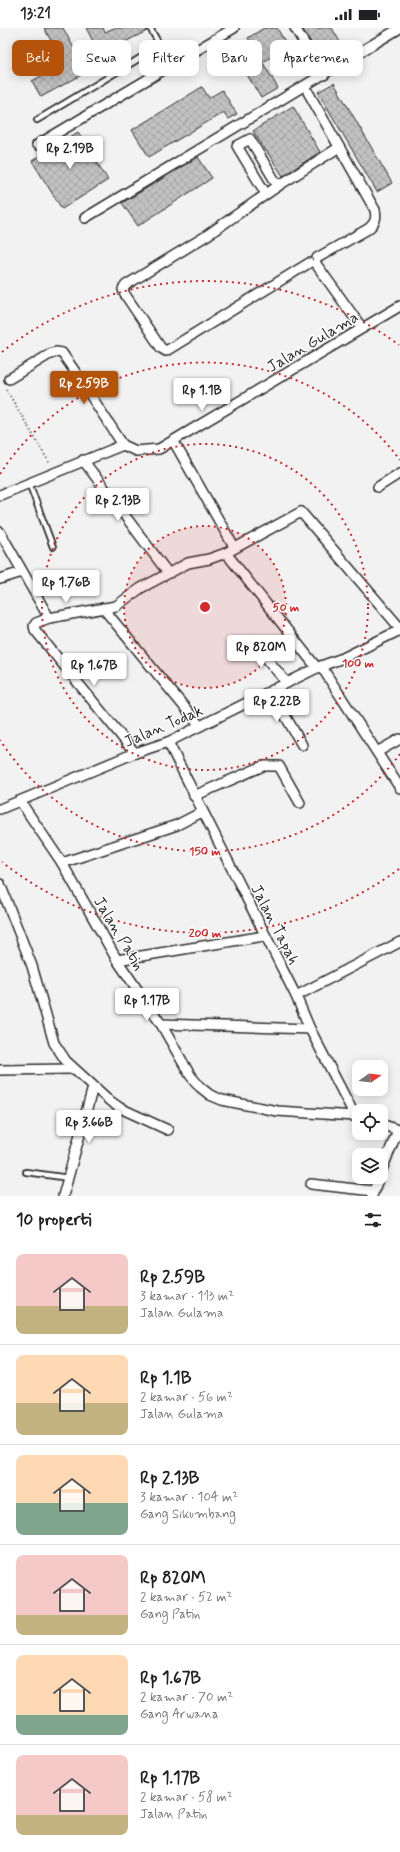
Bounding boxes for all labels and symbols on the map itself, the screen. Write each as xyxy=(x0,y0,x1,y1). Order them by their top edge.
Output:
pin: Rp 2.19B xyxy=(29,136,111,170)
street label: Jalan Gulama xyxy=(263,307,362,378)
pin: Rp 2.59B xyxy=(43,371,125,405)
pin: Rp 1.1B xyxy=(165,378,239,412)
pin: Rp 2.13B xyxy=(77,488,159,522)
pin: Rp 1.76B xyxy=(25,570,107,604)
centre of rings xyxy=(198,600,212,614)
text: 50 m xyxy=(273,600,300,616)
pin: Rp 820M xyxy=(224,635,298,669)
pin: Rp 1.67B xyxy=(53,653,135,687)
text: 100 m xyxy=(342,656,375,672)
pin: Rp 2.22B xyxy=(236,689,318,723)
street label: Jalan Todak xyxy=(121,700,206,752)
text: 150 m xyxy=(189,844,221,860)
street label: Jalan Tapah xyxy=(245,881,304,968)
street label: Jalan Patin xyxy=(88,893,149,975)
text: 200 m xyxy=(189,926,222,942)
pin: Rp 1.17B xyxy=(106,988,188,1022)
north arrow xyxy=(352,1060,388,1096)
pin: Rp 3.66B xyxy=(48,1110,130,1144)

